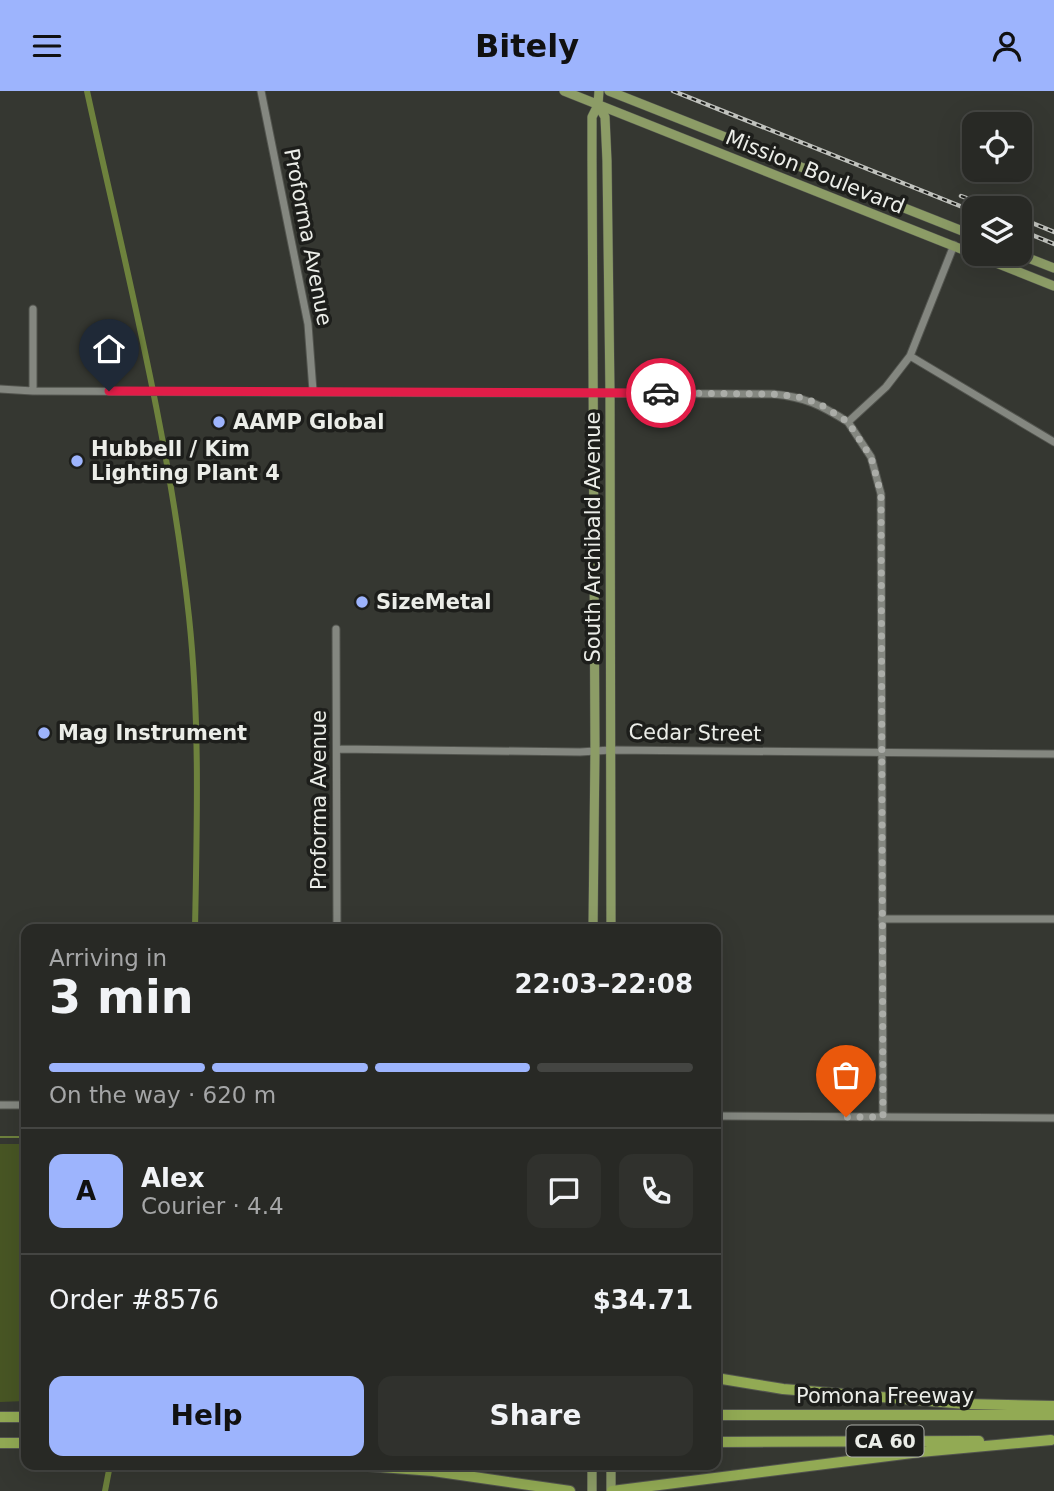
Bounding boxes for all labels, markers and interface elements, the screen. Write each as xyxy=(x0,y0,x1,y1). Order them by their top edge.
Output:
icon: menu xyxy=(28,27,66,65)
text: Bitely xyxy=(475,27,579,65)
icon: person xyxy=(988,27,1026,65)
map controls xyxy=(962,112,1032,266)
button: locate xyxy=(962,112,1032,182)
street label: Mission Boulevard xyxy=(722,125,908,219)
street label: Proforma Avenue xyxy=(279,146,337,328)
button: layers xyxy=(962,196,1032,266)
pin xyxy=(79,319,139,391)
icon: home xyxy=(90,330,128,368)
courier xyxy=(626,358,696,428)
icon: car xyxy=(642,374,680,412)
place label: AAMP Global xyxy=(233,410,384,434)
street label: South Archibald Avenue xyxy=(581,412,605,663)
marker: AAMP Global xyxy=(211,414,227,430)
place label: Hubbell / Kim Lighting Plant 4 xyxy=(91,437,280,485)
marker: Hubbell / Kim Lighting Plant 4 xyxy=(69,453,85,469)
place label: SizeMetal xyxy=(376,590,491,614)
marker: SizeMetal xyxy=(354,594,370,610)
street label: Proforma Avenue xyxy=(307,710,331,890)
street label: Cedar Street xyxy=(628,720,762,746)
place label: Mag Instrument xyxy=(58,721,247,745)
marker: Mag Instrument xyxy=(36,725,52,741)
text: Arriving in xyxy=(49,945,167,971)
text: 22:03–22:08 xyxy=(514,969,693,999)
text: 3 min xyxy=(49,970,193,1024)
pin xyxy=(816,1045,876,1117)
icon: bag xyxy=(827,1056,865,1094)
text: On the way · 620 m xyxy=(49,1082,276,1108)
button: chat xyxy=(527,1154,601,1228)
button: phone xyxy=(619,1154,693,1228)
text: Alex xyxy=(141,1163,204,1193)
text: A xyxy=(76,1176,96,1206)
text: Courier · 4.4 xyxy=(141,1193,284,1219)
text: Order #8576 xyxy=(49,1285,219,1315)
text: $34.71 xyxy=(593,1285,693,1315)
button: Help xyxy=(49,1376,364,1456)
button: Share xyxy=(378,1376,693,1456)
street label: Pomona Freeway xyxy=(796,1384,974,1408)
road number: CA 60 xyxy=(846,1425,924,1457)

